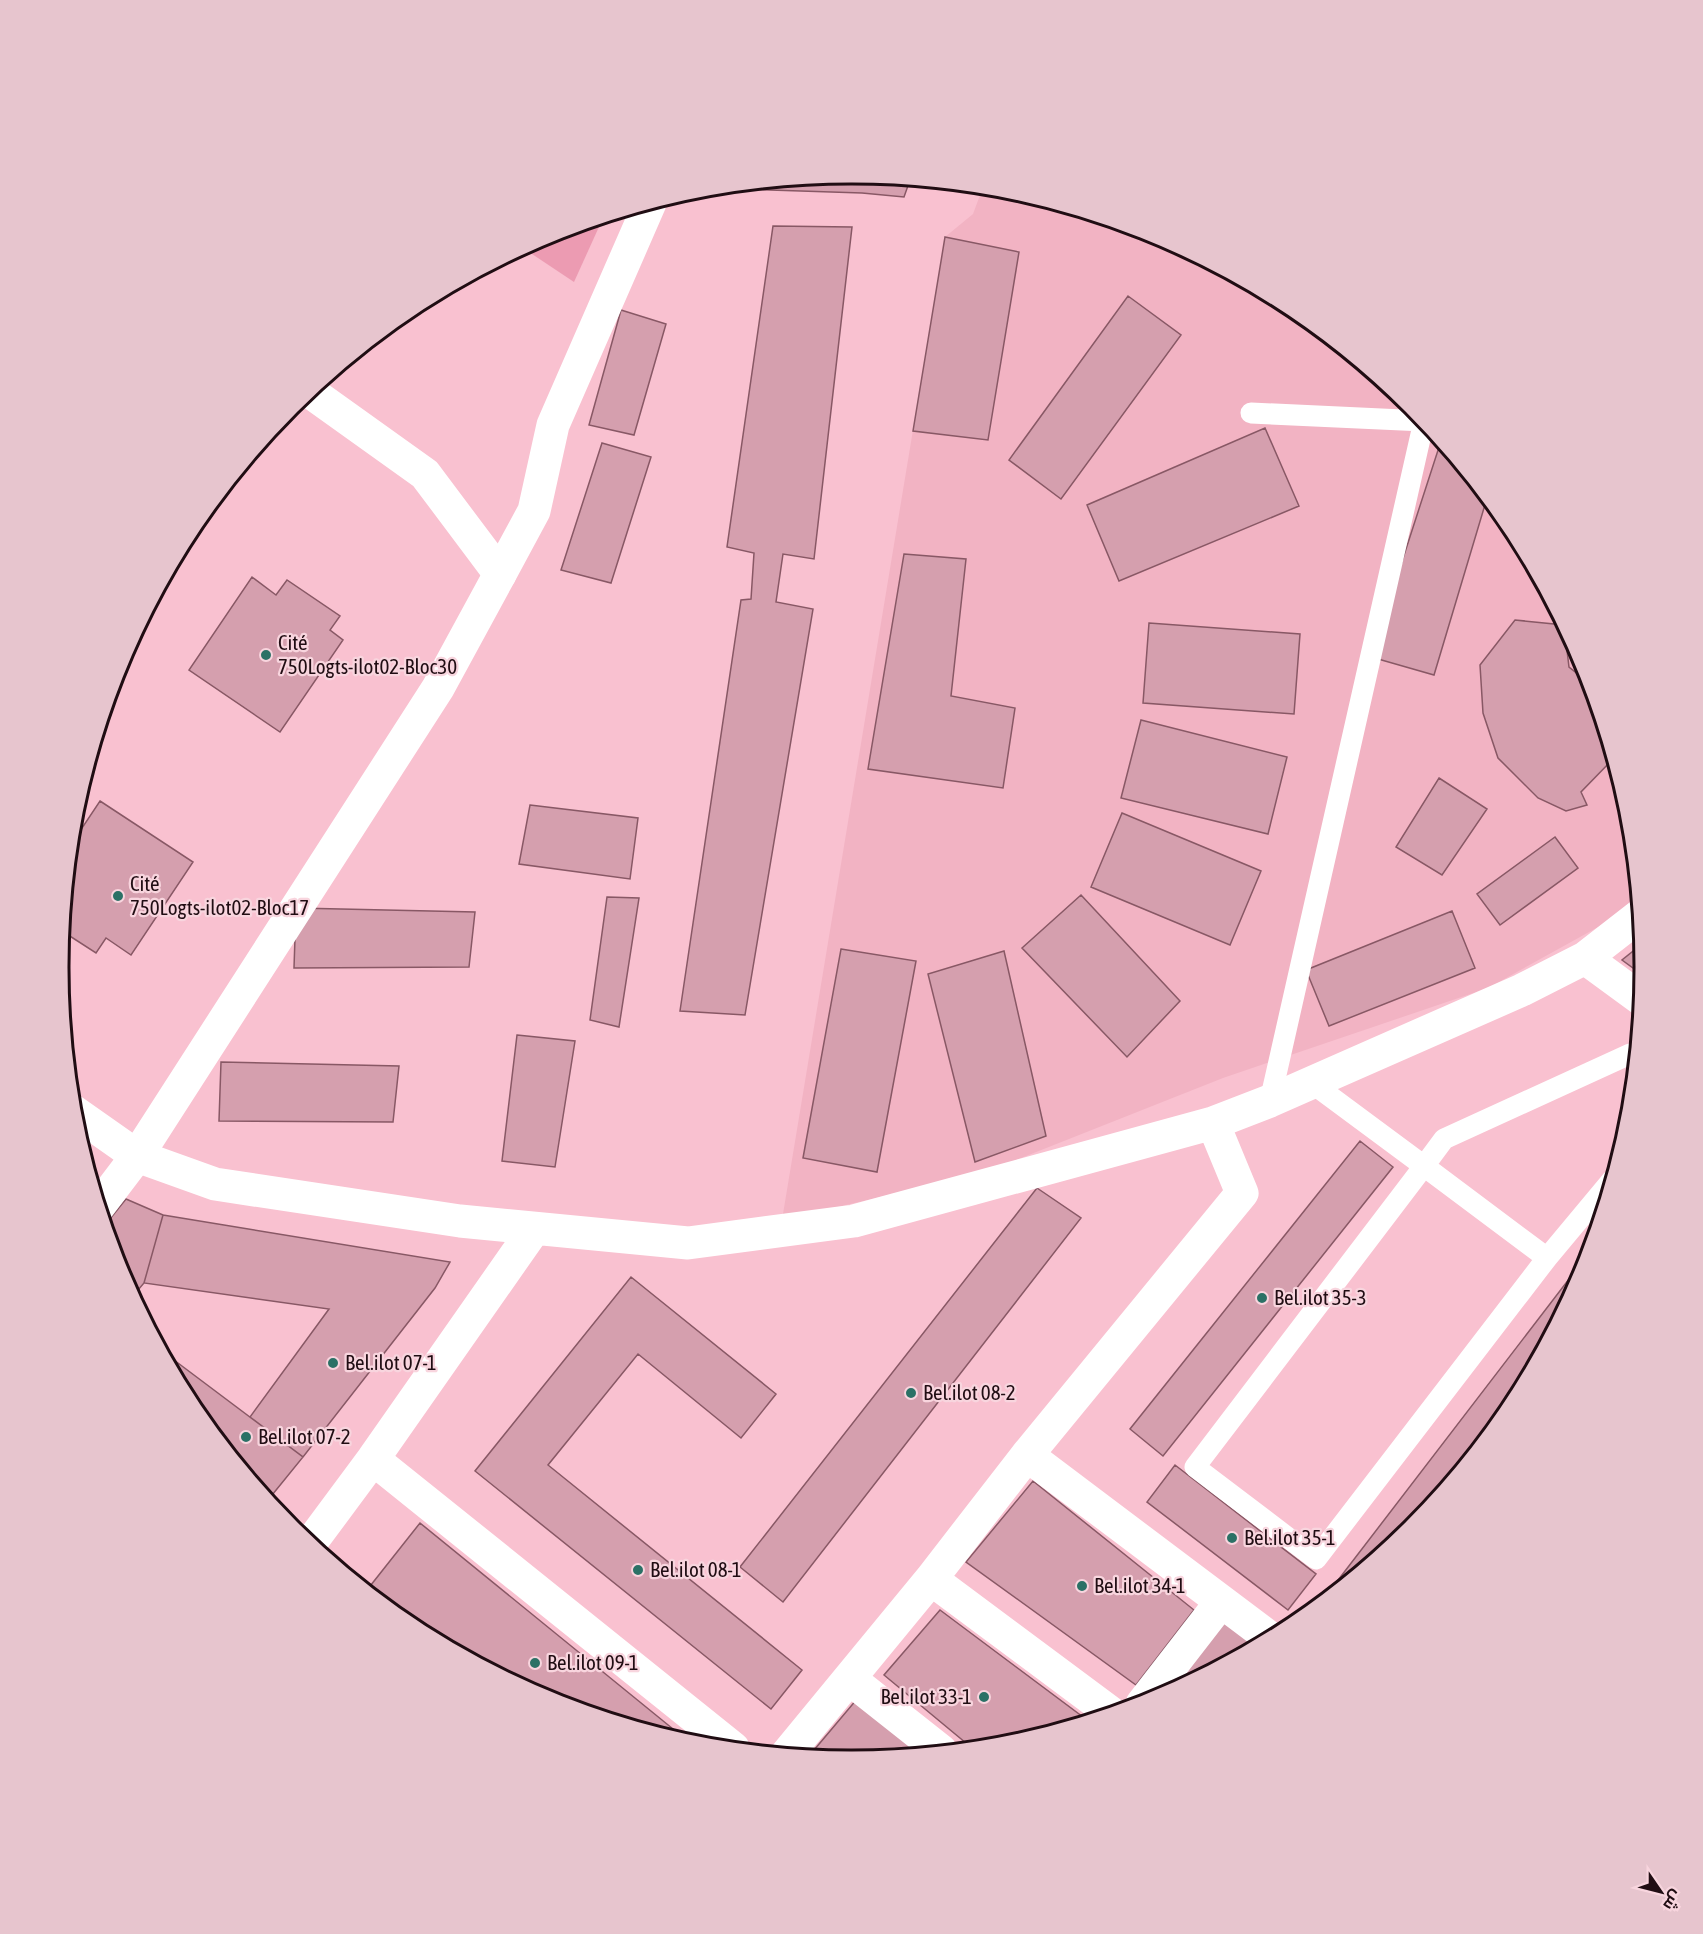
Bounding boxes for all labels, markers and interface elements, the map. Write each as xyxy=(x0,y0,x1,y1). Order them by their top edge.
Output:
place label: Cité 750Logts-ilot02-Bloc30 xyxy=(278,630,457,678)
marker: Cité 750Logts-ilot02-Bloc30 xyxy=(259,648,273,662)
place label: Cité 750Logts-ilot02-Bloc17 xyxy=(130,871,309,919)
marker: Cité 750Logts-ilot02-Bloc17 xyxy=(111,889,125,903)
place label: Bel.ilot 35-3 xyxy=(1274,1285,1367,1309)
marker: Bel.ilot 35-3 xyxy=(1255,1291,1269,1305)
place label: Bel.ilot 07-1 xyxy=(345,1350,437,1374)
marker: Bel.ilot 07-1 xyxy=(326,1356,340,1370)
place label: Bel.ilot 08-2 xyxy=(923,1380,1016,1404)
marker: Bel.ilot 08-2 xyxy=(904,1386,918,1400)
place label: Bel.ilot 07-2 xyxy=(258,1424,351,1448)
marker: Bel.ilot 07-2 xyxy=(239,1430,253,1444)
place label: Bel.ilot 35-1 xyxy=(1244,1525,1336,1549)
marker: Bel.ilot 35-1 xyxy=(1225,1531,1239,1545)
place label: Bel.ilot 08-1 xyxy=(650,1557,742,1581)
marker: Bel.ilot 08-1 xyxy=(631,1563,645,1577)
place label: Bel.ilot 34-1 xyxy=(1094,1573,1186,1597)
marker: Bel.ilot 34-1 xyxy=(1075,1579,1089,1593)
place label: Bel.ilot 09-1 xyxy=(547,1650,639,1674)
marker: Bel.ilot 09-1 xyxy=(528,1656,542,1670)
place label: Bel.ilot 33-1 xyxy=(880,1684,972,1708)
marker: Bel.ilot 33-1 xyxy=(977,1690,991,1704)
north arrow xyxy=(1631,1862,1691,1922)
text: ش xyxy=(1659,1886,1687,1914)

